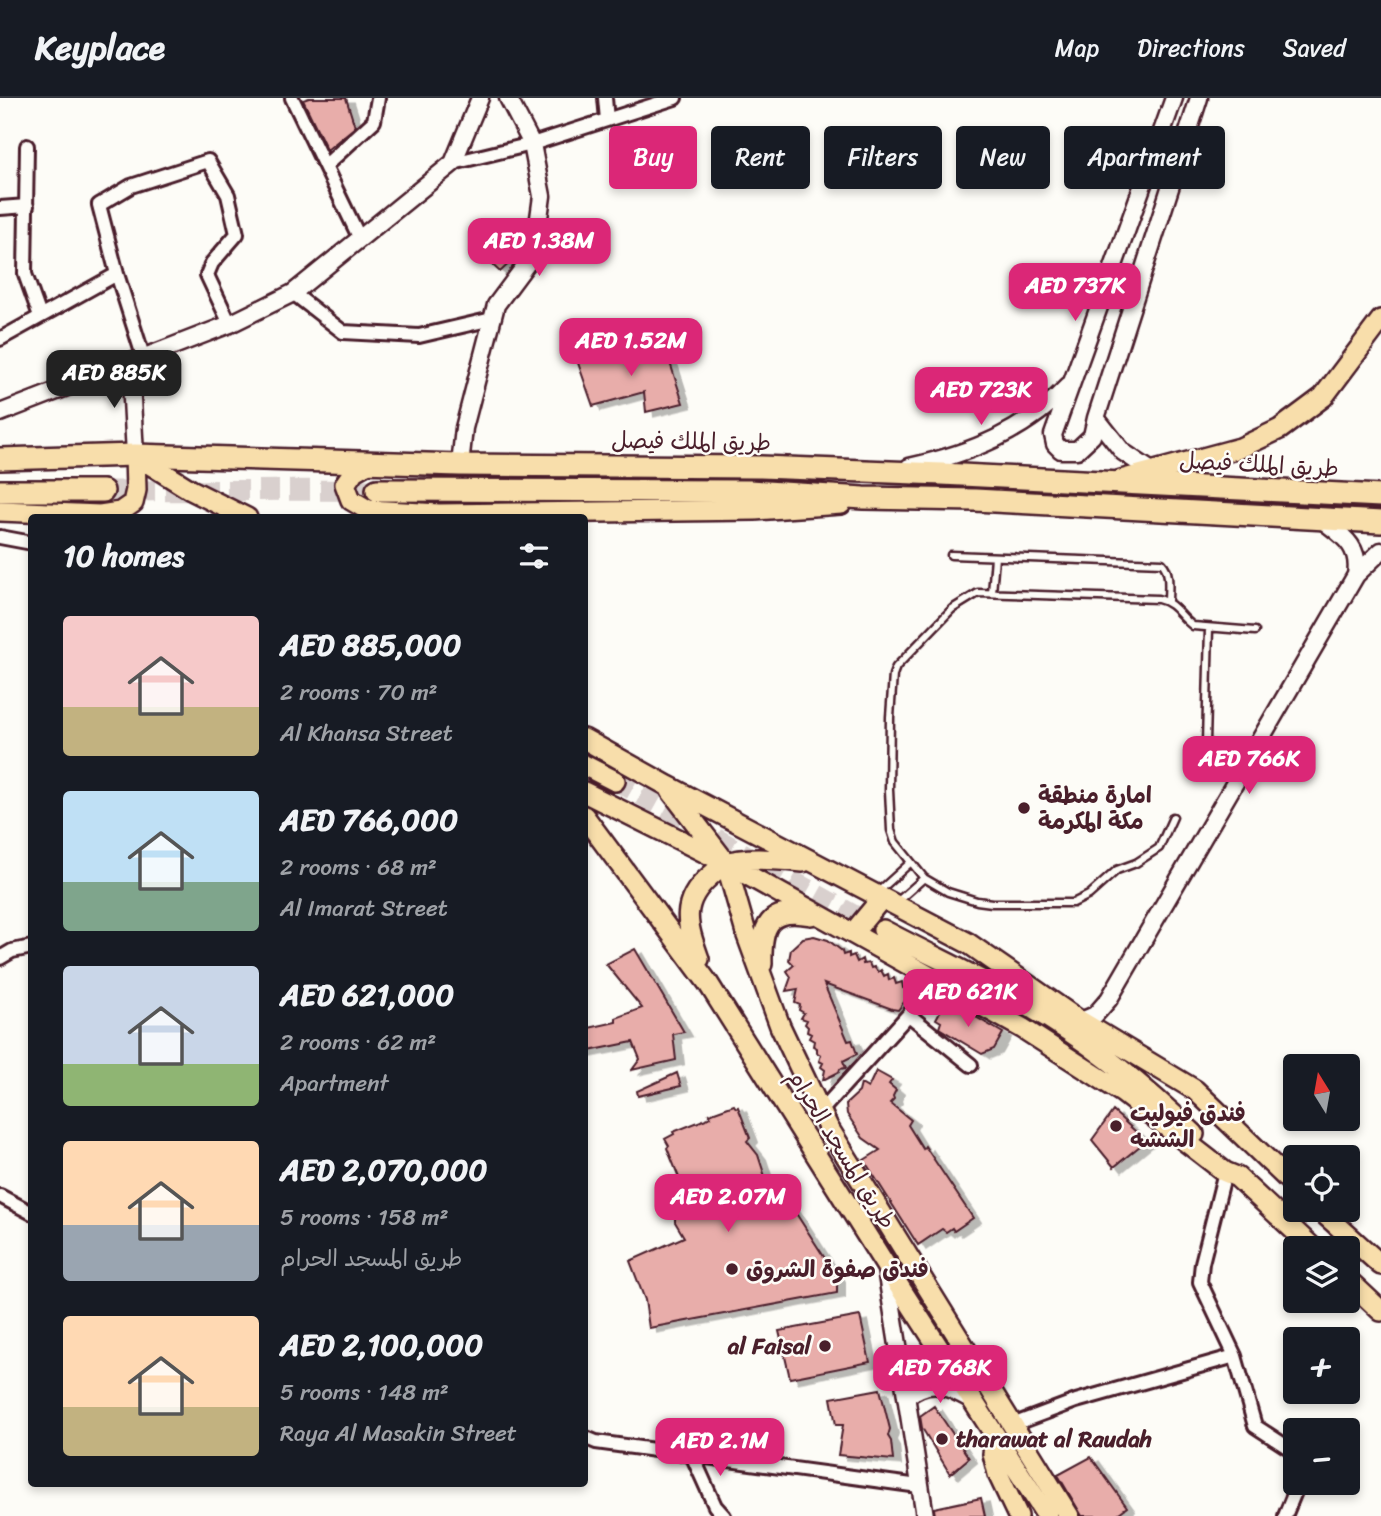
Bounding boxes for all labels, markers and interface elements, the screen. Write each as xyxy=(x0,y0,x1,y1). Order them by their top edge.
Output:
text: Keyplace xyxy=(35,19,165,77)
text: Map xyxy=(1055,27,1099,69)
text: Directions xyxy=(1137,27,1245,69)
text: Saved xyxy=(1283,27,1346,69)
chip: Buy xyxy=(609,126,697,189)
chip: Rent xyxy=(711,126,810,189)
chip: Filters xyxy=(824,126,942,189)
chip: New xyxy=(956,126,1050,189)
chip: Apartment xyxy=(1064,126,1225,189)
pin: AED 1.38M xyxy=(459,218,619,278)
text: AED 1.38M xyxy=(484,220,594,261)
pin: AED 737K xyxy=(1003,264,1147,323)
text: AED 737K xyxy=(1025,265,1125,306)
pin: AED 1.52M xyxy=(551,318,711,378)
text: AED 1.52M xyxy=(575,320,687,361)
pin: AED 885K xyxy=(42,350,186,410)
text: AED 885K xyxy=(62,352,166,393)
pin: AED 723K xyxy=(909,368,1053,427)
text: AED 723K xyxy=(931,369,1031,410)
street label: طريق الملك فيصل xyxy=(611,420,771,463)
street label: طريق الملك فيصل xyxy=(1178,440,1340,489)
text: 10 homes xyxy=(63,529,184,583)
icon: filters xyxy=(515,537,553,575)
text: AED 885,000 xyxy=(280,618,462,672)
icon: home xyxy=(119,644,203,728)
text: 2 rooms · 70 m² xyxy=(280,672,438,713)
text: Al Khansa Street xyxy=(280,713,453,754)
pin: AED 766K xyxy=(1177,736,1321,796)
text: AED 766K xyxy=(1199,738,1299,779)
place label: امارة منطقة مكة المكرمة xyxy=(1038,775,1152,842)
text: AED 766,000 xyxy=(280,793,458,847)
marker: امارة منطقة مكة المكرمة xyxy=(1016,800,1032,816)
icon: home xyxy=(119,819,203,903)
text: 2 rooms · 68 m² xyxy=(280,847,437,888)
text: Al Imarat Street xyxy=(280,888,448,929)
text: AED 621,000 xyxy=(280,968,454,1022)
pin: AED 621K xyxy=(896,970,1040,1029)
text: AED 621K xyxy=(919,971,1017,1012)
icon: home xyxy=(119,994,203,1078)
text: 2 rooms · 62 m² xyxy=(280,1022,436,1063)
north arrow xyxy=(1283,1054,1360,1130)
map controls xyxy=(1283,1054,1360,1495)
street label: طريق المسجد الحرام xyxy=(776,1061,907,1237)
text: Apartment xyxy=(280,1063,389,1104)
place label: فندق فيوليت الششه xyxy=(1130,1093,1246,1160)
marker: فندق فيوليت الششه xyxy=(1108,1118,1124,1134)
text: AED 2,070,000 xyxy=(280,1143,487,1197)
button: locate xyxy=(1283,1145,1360,1222)
icon: home xyxy=(119,1169,203,1253)
pin: AED 2.07M xyxy=(648,1174,808,1234)
text: AED 2.07M xyxy=(670,1176,786,1217)
text: 5 rooms · 158 m² xyxy=(280,1197,449,1238)
button: layers xyxy=(1283,1236,1360,1313)
text: طريق المسجد الحرام xyxy=(280,1238,462,1279)
place label: فندق صفوة الشروق xyxy=(746,1249,929,1290)
marker: فندق صفوة الشروق xyxy=(724,1261,740,1277)
text: AED 2,100,000 xyxy=(280,1318,483,1372)
place label: al Faisal xyxy=(727,1326,812,1367)
button: + xyxy=(1283,1327,1360,1404)
marker: al Faisal xyxy=(817,1338,833,1354)
icon: home xyxy=(119,1344,203,1428)
pin: AED 768K xyxy=(868,1346,1012,1405)
text: AED 768K xyxy=(889,1347,991,1388)
text: 5 rooms · 148 m² xyxy=(280,1372,449,1413)
text: Raya Al Masakin Street xyxy=(280,1413,517,1454)
pin: AED 2.1M xyxy=(648,1418,792,1478)
button: − xyxy=(1283,1418,1360,1495)
place label: tharawat al Raudah xyxy=(956,1419,1152,1460)
text: AED 2.1M xyxy=(671,1420,769,1461)
marker: tharawat al Raudah xyxy=(934,1431,950,1447)

